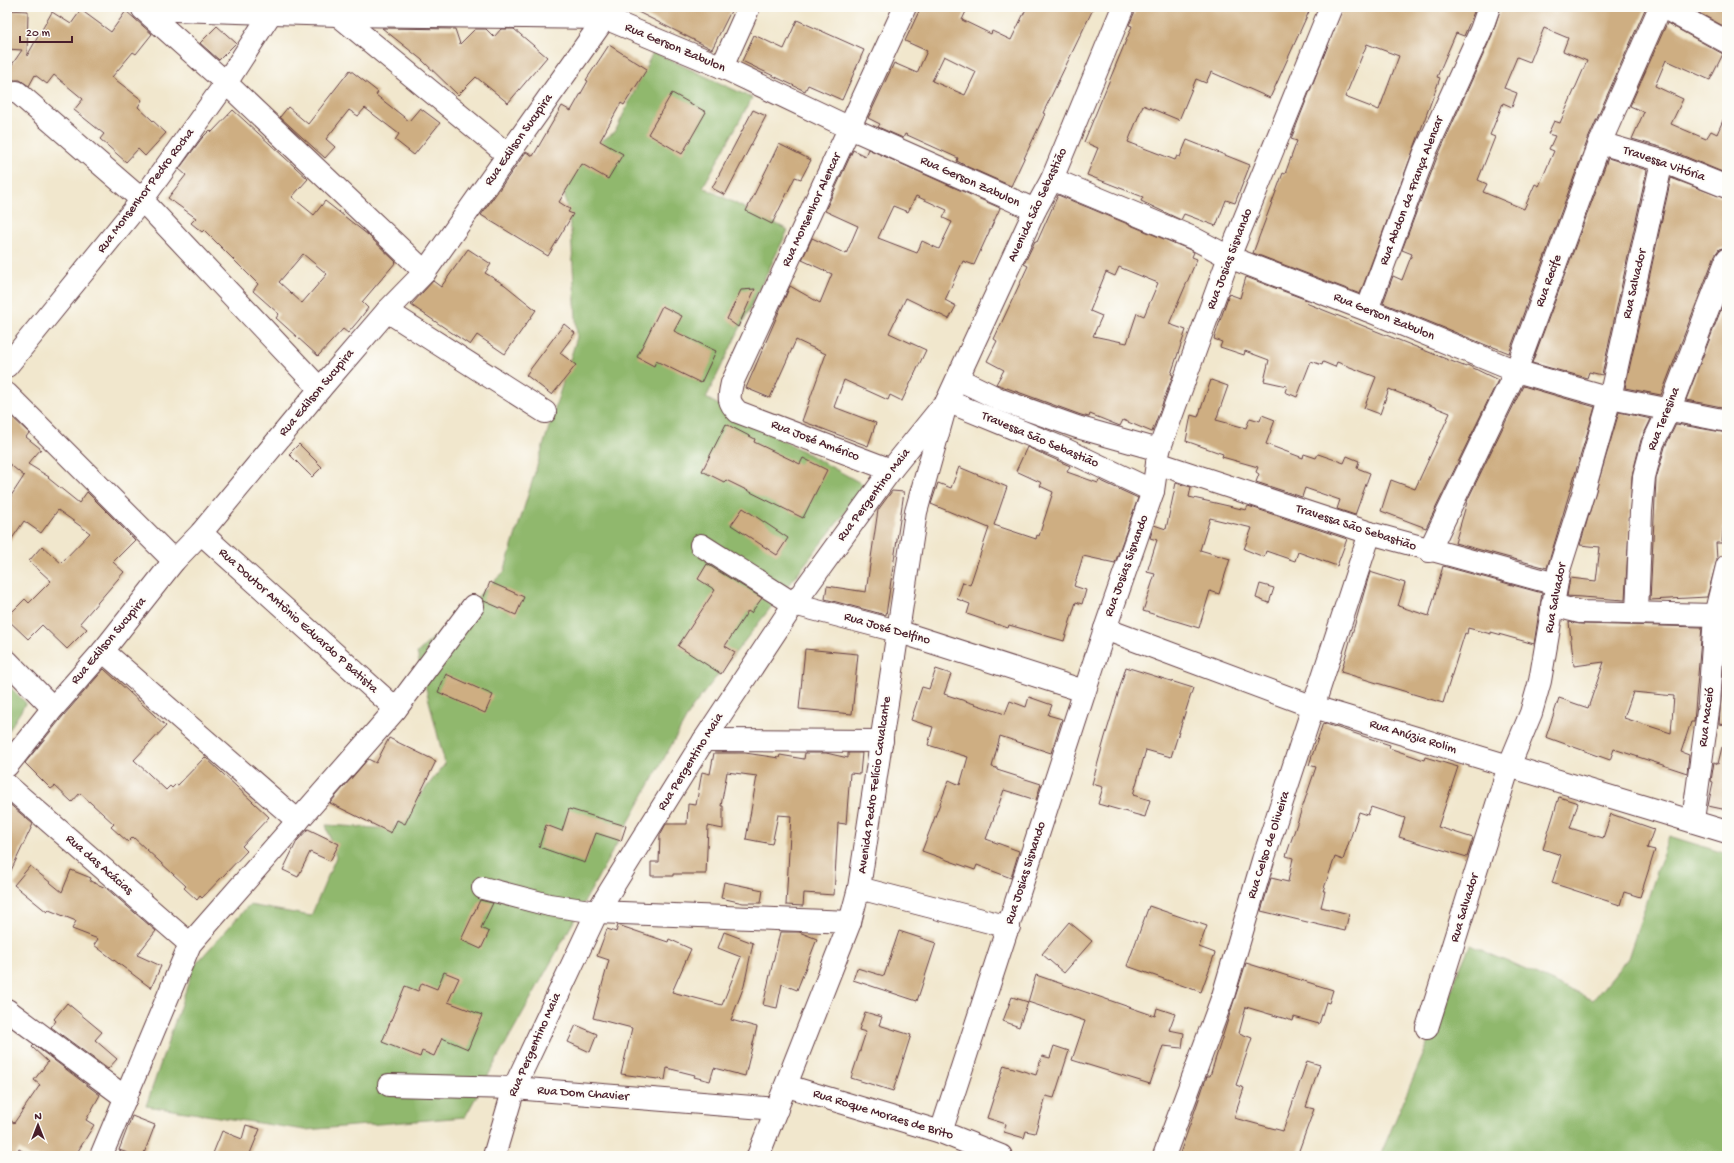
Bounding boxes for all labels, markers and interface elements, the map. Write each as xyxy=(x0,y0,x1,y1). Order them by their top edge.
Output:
scale bar xyxy=(20,18,72,44)
street label: Rua Gerson Zabulon xyxy=(622,20,728,76)
text: 20 m xyxy=(26,27,51,41)
street label: Rua Edilson Sucupira xyxy=(482,90,557,189)
street label: Rua Abdon da França Alencar xyxy=(1377,113,1448,268)
street label: Rua Monsenhor Pedro Rocha xyxy=(94,125,198,256)
street label: Travessa Vitória xyxy=(1620,143,1708,185)
street label: Avenida São Sebastião xyxy=(1005,146,1071,264)
street label: Rua Monsenhor Alencar xyxy=(779,149,846,269)
street label: Rua Gerson Zabulon xyxy=(918,153,1023,211)
street label: Rua Josias Sisnando xyxy=(1204,206,1256,312)
street label: Rua Salvador xyxy=(1620,246,1651,320)
street label: Rua Recife xyxy=(1533,252,1565,309)
street label: Rua Gerson Zabulon xyxy=(1331,290,1438,344)
street label: Rua Edilson Sucupira xyxy=(276,346,358,440)
street label: Rua Teresina xyxy=(1644,384,1684,453)
street label: Travessa São Sebastião xyxy=(978,408,1101,472)
street label: Rua José Américo xyxy=(769,417,862,465)
street label: Rua Pergentino Maia xyxy=(834,445,914,544)
street label: Travessa São Sebastião xyxy=(1293,501,1418,555)
street label: Rua Josias Sisnando xyxy=(1102,513,1152,619)
street label: Rua Doutor Antônio Eduardo P Batista xyxy=(215,545,381,697)
street label: Rua Salvador xyxy=(1542,560,1570,634)
street label: Rua Edilson Sucupira xyxy=(68,594,150,688)
street label: Rua José Delfino xyxy=(842,609,932,649)
street label: Rua Maceió xyxy=(1696,686,1718,748)
street label: Avenida Pedro Felício Cavalcante xyxy=(855,695,895,875)
street label: Rua Pergentino Maia xyxy=(655,710,728,814)
street label: Rua Anúzia Rolim xyxy=(1368,717,1458,757)
street label: Rua Celso de Oliveira xyxy=(1244,788,1294,901)
street label: Rua Josias Sisnando xyxy=(1002,820,1050,926)
street label: Rua das Acácias xyxy=(62,832,137,899)
street label: Rua Salvador xyxy=(1447,870,1483,944)
street label: Rua Pergentino Maia xyxy=(505,990,565,1099)
street label: Rua Dom Chavier xyxy=(537,1083,631,1105)
street label: Rua Roque Moraes de Brito xyxy=(811,1086,955,1144)
north arrow xyxy=(18,1105,58,1145)
text: N xyxy=(34,1111,42,1123)

